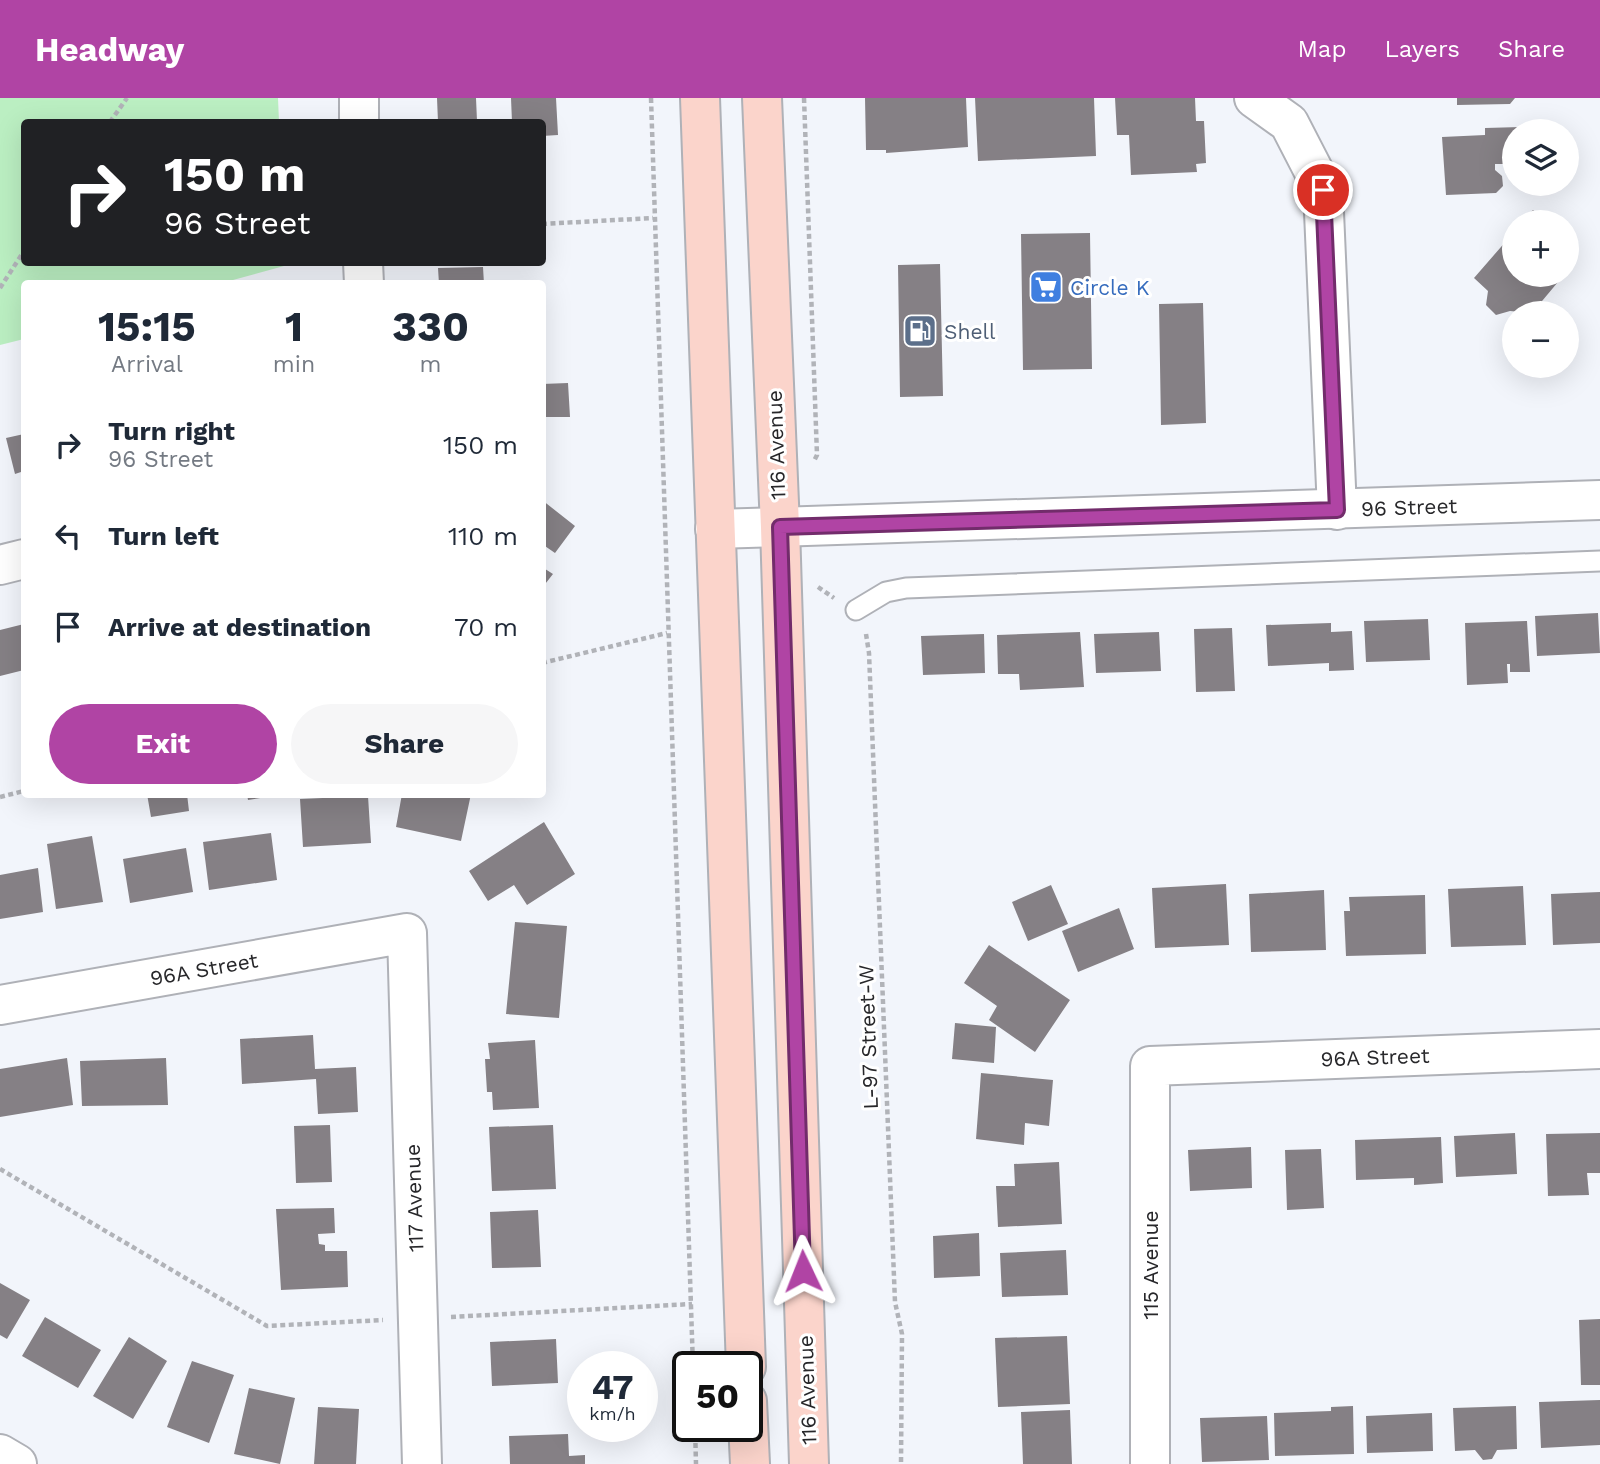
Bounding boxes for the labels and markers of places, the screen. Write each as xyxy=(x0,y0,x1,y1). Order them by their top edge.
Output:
pin xyxy=(1293,160,1353,220)
supermarket icon: Circle K xyxy=(1027,268,1065,306)
place label: Circle K xyxy=(1070,275,1150,300)
fuel station icon: Shell xyxy=(901,312,939,350)
place label: Shell xyxy=(944,319,996,344)

